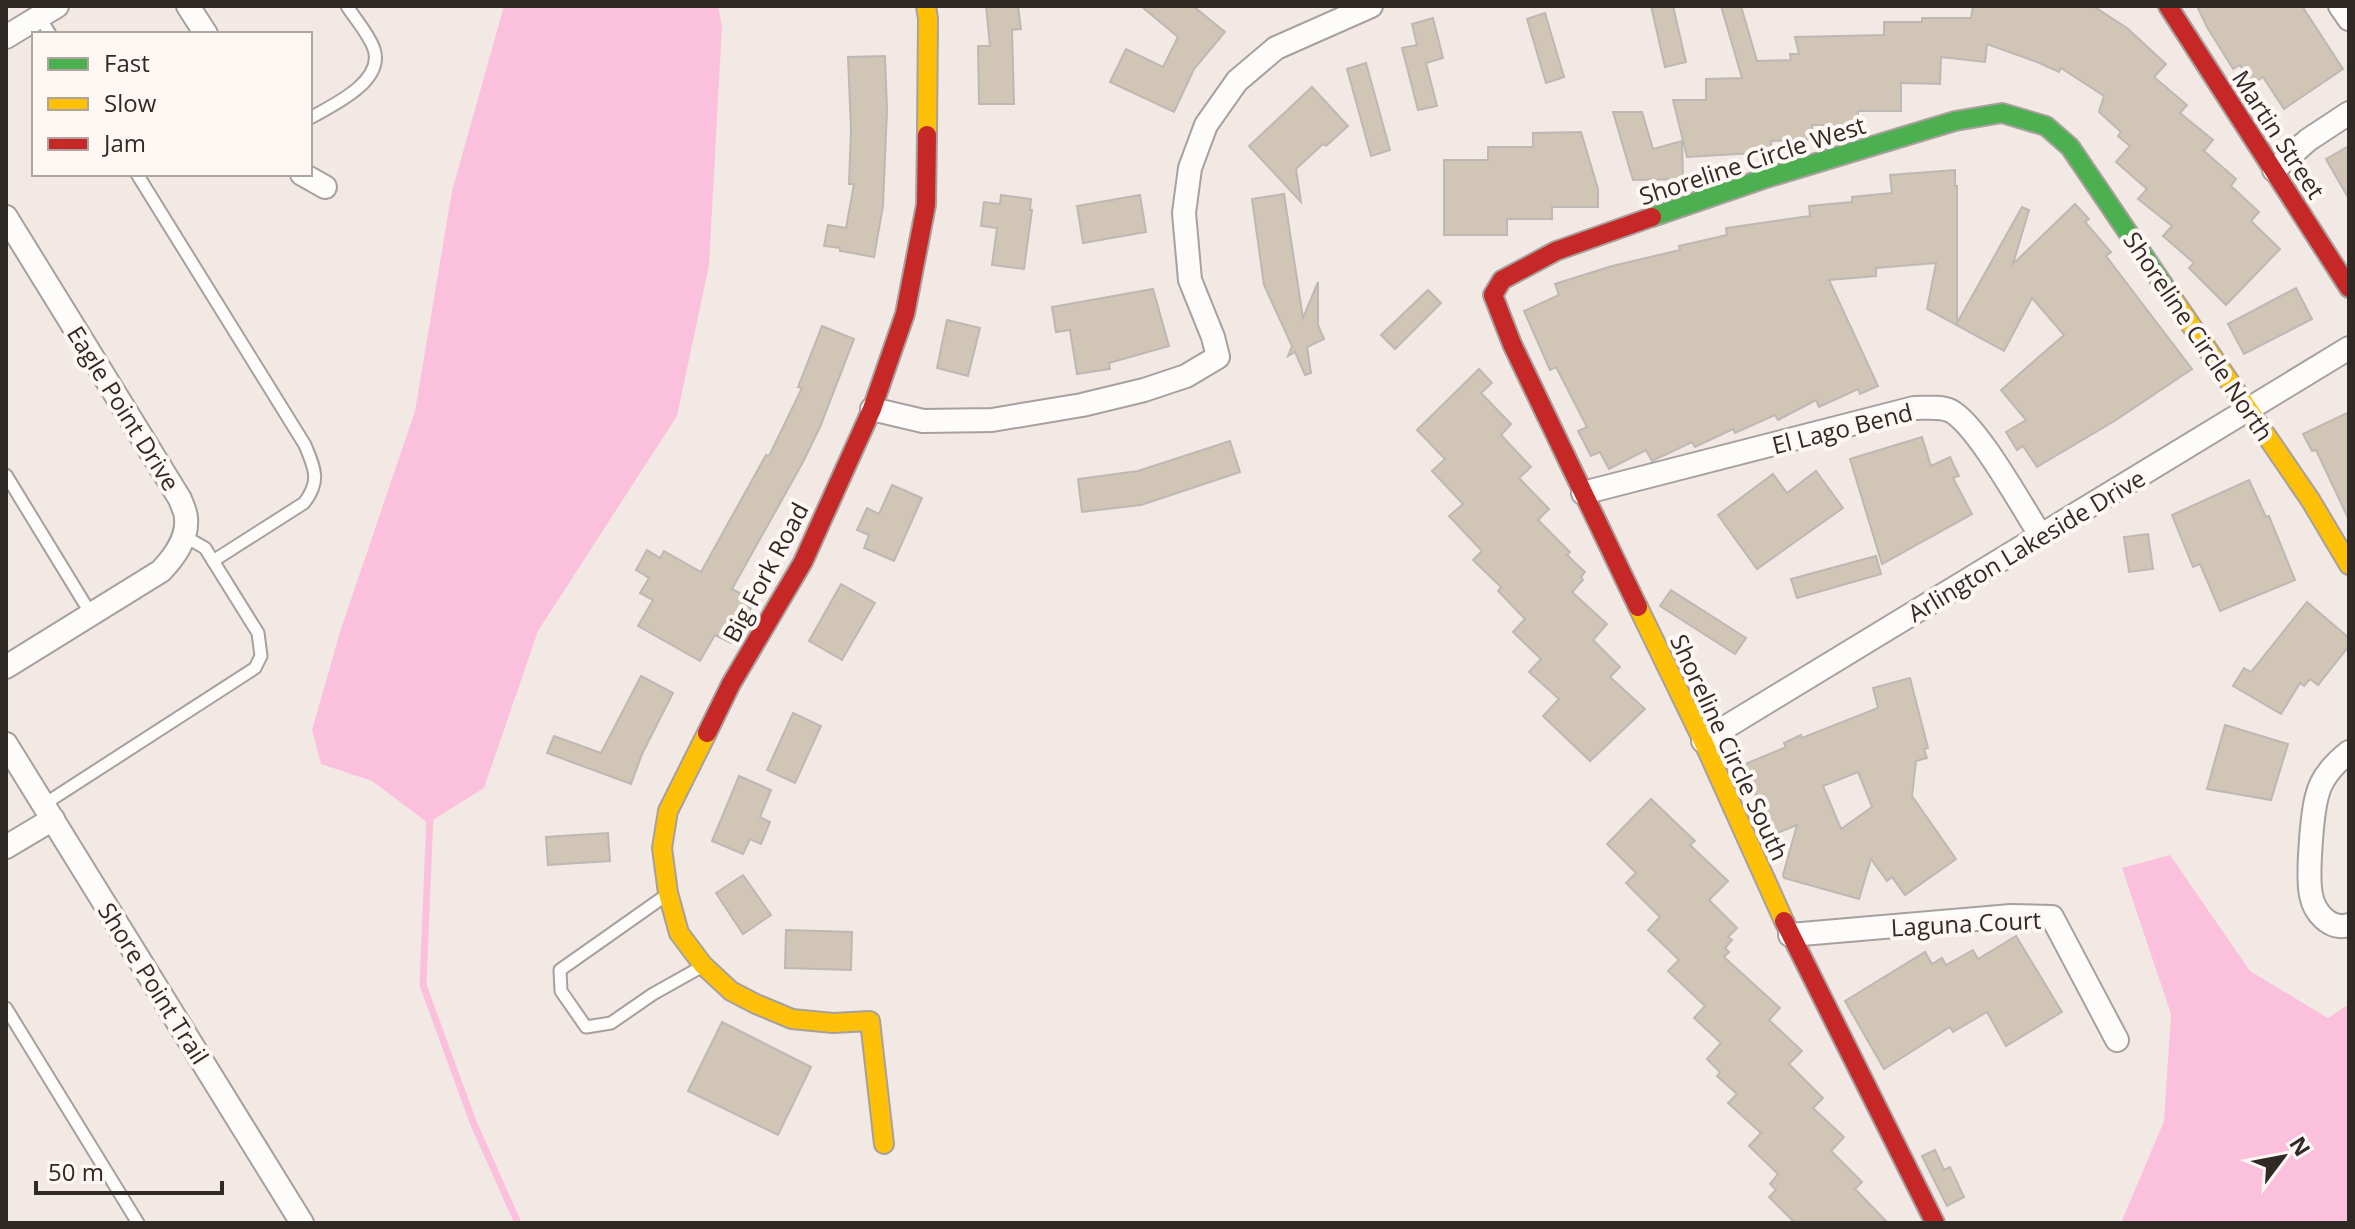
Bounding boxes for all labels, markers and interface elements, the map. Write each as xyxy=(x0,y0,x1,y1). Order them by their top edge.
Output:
legend xyxy=(32,32,312,176)
text: Fast xyxy=(104,46,150,79)
street label: Martin Street xyxy=(2225,63,2333,205)
text: Slow xyxy=(104,86,157,119)
street label: Shoreline Circle West xyxy=(1635,108,1869,212)
text: Jam xyxy=(102,126,146,159)
street label: Shoreline Circle North xyxy=(2117,225,2281,447)
street label: Eagle Point Drive xyxy=(60,319,188,497)
street label: El Lago Bend xyxy=(1768,395,1916,461)
street label: Arlington Lakeside Drive xyxy=(1901,461,2151,629)
street label: Big Fork Road xyxy=(714,496,816,648)
street label: Shoreline Circle South xyxy=(1663,629,1797,865)
street label: Shore Point Trail xyxy=(91,896,217,1070)
street label: Laguna Court xyxy=(1890,903,2042,943)
north arrow xyxy=(2243,1117,2323,1197)
text: N xyxy=(2283,1130,2318,1161)
scale bar xyxy=(36,1145,222,1195)
text: 50 m xyxy=(48,1155,104,1188)

